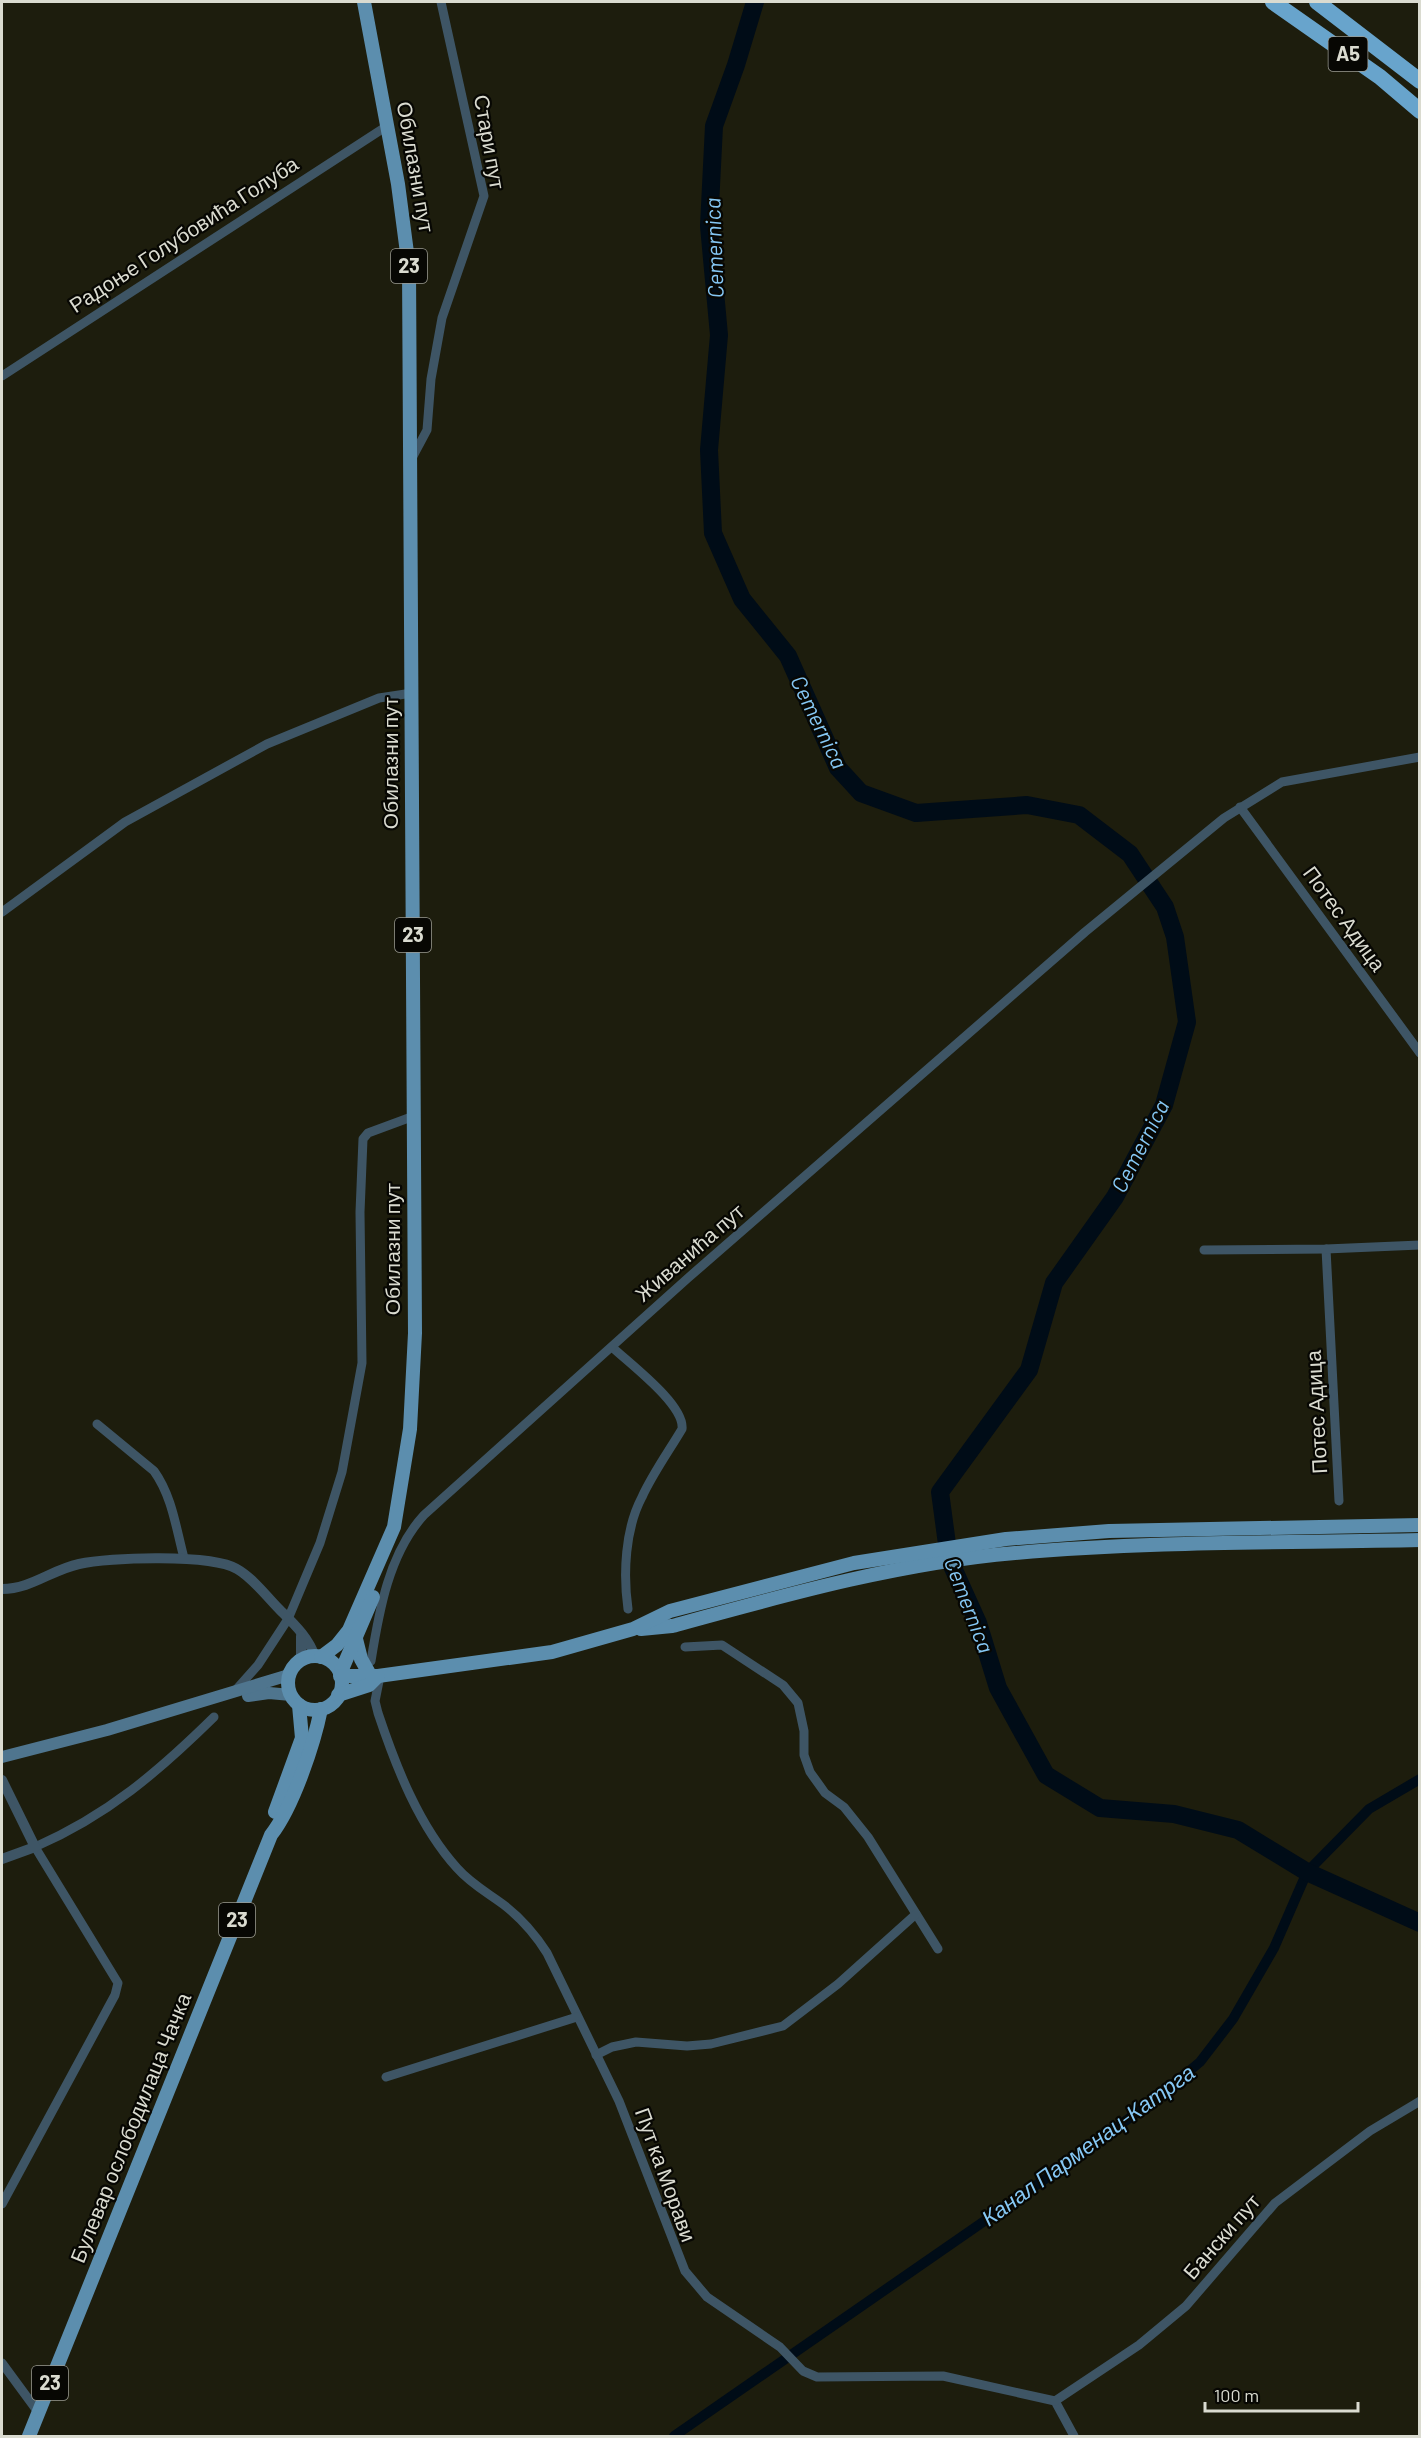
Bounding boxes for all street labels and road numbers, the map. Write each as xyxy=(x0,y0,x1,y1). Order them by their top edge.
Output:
road number: A5 xyxy=(1328,37,1368,71)
street label: Стари пут xyxy=(470,93,511,191)
street label: Обилазни пут xyxy=(393,99,440,234)
street label: Радоње Голубовића Голуба xyxy=(64,150,302,317)
road number: 23 xyxy=(391,249,427,283)
street label: Обилазни пут xyxy=(377,696,402,829)
street label: Потес Адица xyxy=(1299,861,1392,976)
road number: 23 xyxy=(395,918,431,952)
street label: Обилазни пут xyxy=(379,1182,404,1315)
street label: Живанића пут xyxy=(629,1198,749,1306)
street label: Потес Адица xyxy=(1300,1349,1331,1475)
road number: 23 xyxy=(219,1903,255,1937)
street label: Булевар ослободилаца Чачка xyxy=(64,1989,195,2266)
street label: Пут ка Морави xyxy=(631,2104,702,2245)
street label: Бански пут xyxy=(1177,2188,1265,2284)
road number: 23 xyxy=(32,2366,68,2400)

